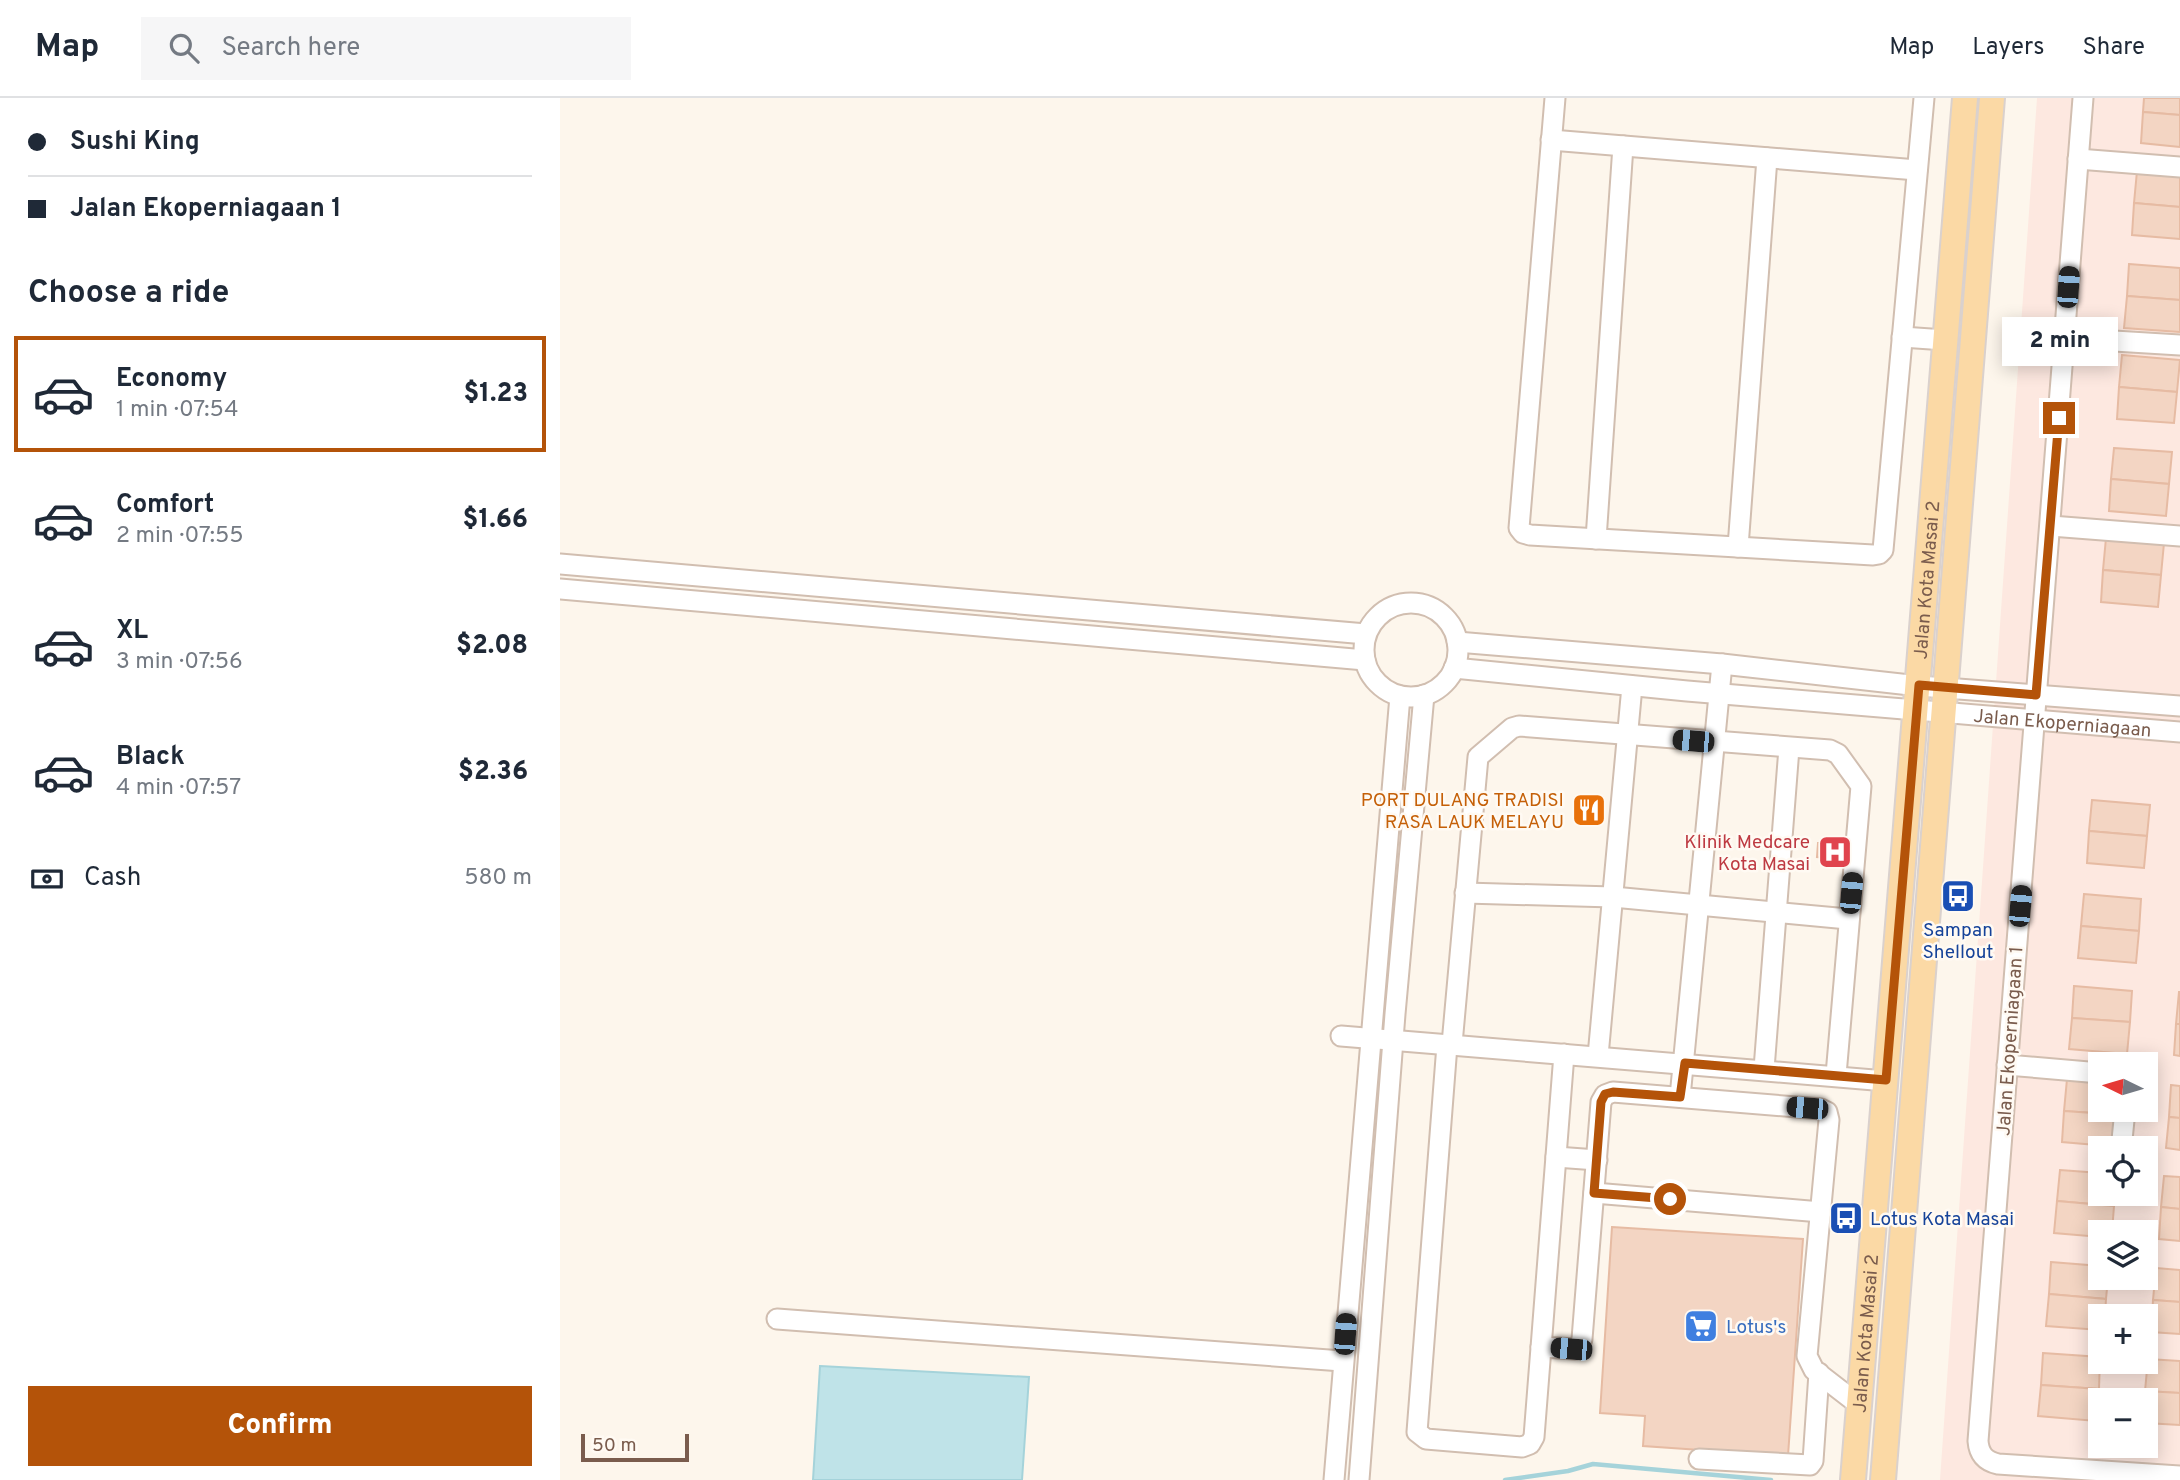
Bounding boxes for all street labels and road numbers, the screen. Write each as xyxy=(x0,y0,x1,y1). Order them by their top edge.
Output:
street label: Jalan Kota Masai 2 xyxy=(1910,500,1946,660)
street label: Jalan Ekoperniagaan xyxy=(1972,705,2152,744)
street label: Jalan Ekoperniagaan 1 xyxy=(1992,945,2030,1137)
street label: Jalan Kota Masai 2 xyxy=(1848,1253,1885,1414)

